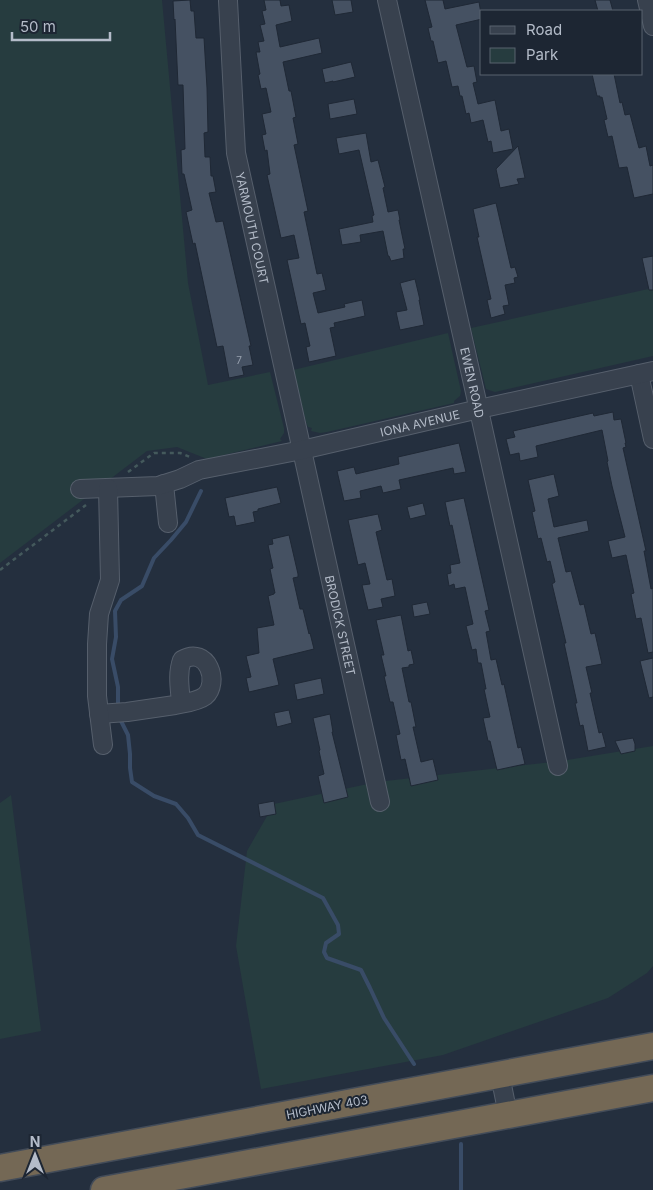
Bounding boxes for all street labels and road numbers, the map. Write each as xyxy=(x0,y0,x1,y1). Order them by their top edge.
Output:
street label: YARMOUTH COURT xyxy=(233,170,272,286)
street label: EWEN ROAD xyxy=(458,346,488,419)
street label: IONA AVENUE xyxy=(378,406,461,439)
street label: BRODICK STREET xyxy=(322,574,359,677)
street label: HIGHWAY 403 xyxy=(285,1092,369,1122)

